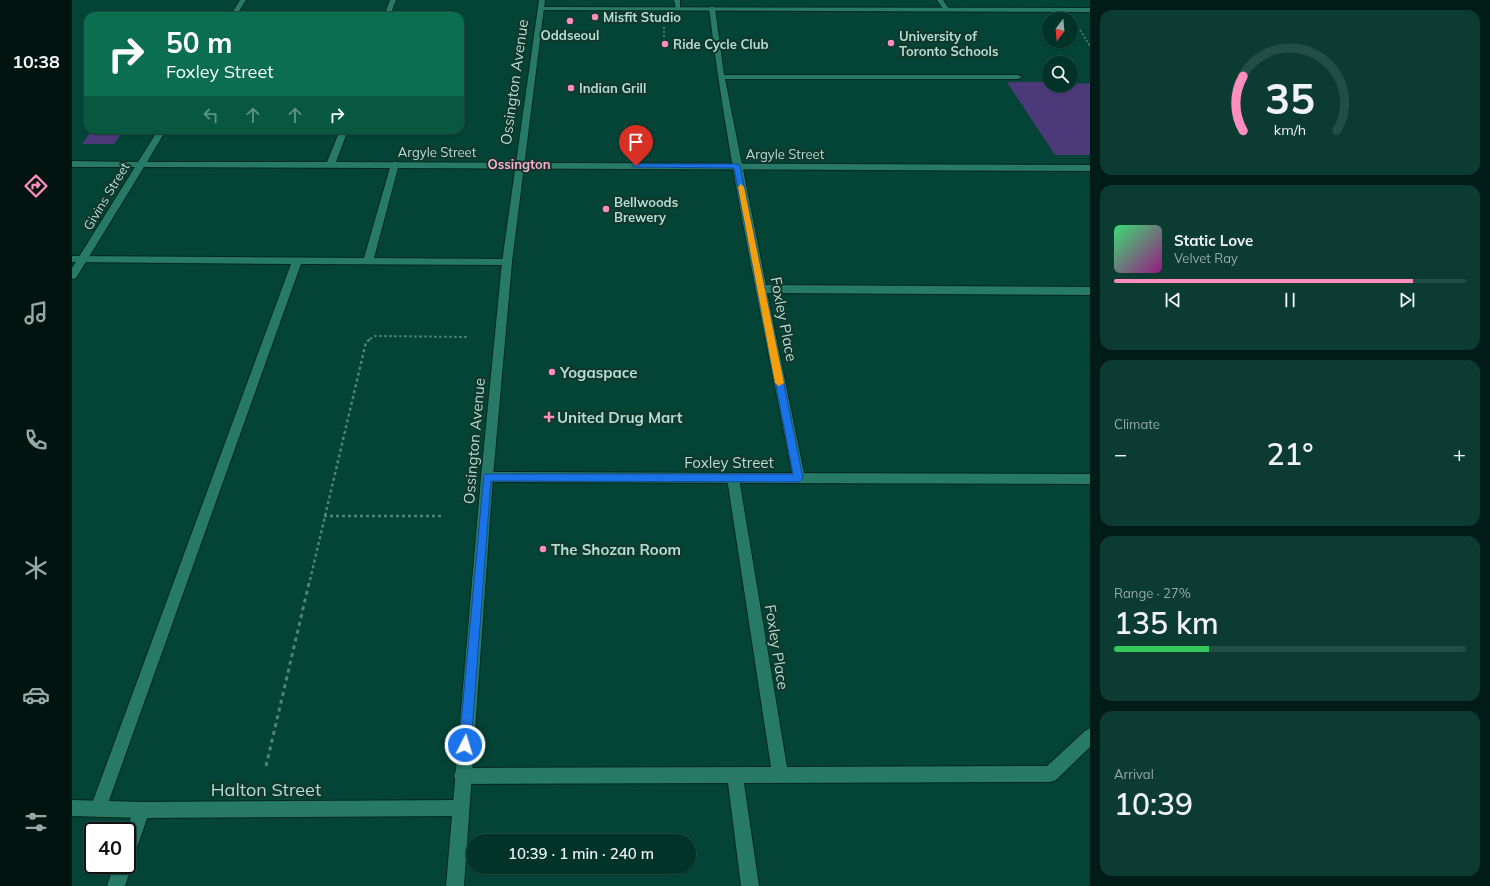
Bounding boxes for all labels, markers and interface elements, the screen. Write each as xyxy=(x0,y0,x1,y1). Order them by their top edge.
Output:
place label: Misfit Studio xyxy=(603,9,681,25)
marker: Misfit Studio xyxy=(590,12,600,22)
north arrow xyxy=(1042,12,1078,48)
map controls xyxy=(1042,12,1078,92)
marker: Oddseoul xyxy=(565,16,575,26)
street label: Ossington Avenue xyxy=(496,18,532,146)
text: 50 m xyxy=(166,25,232,60)
place label: Oddseoul xyxy=(541,27,599,43)
icon: right xyxy=(100,28,152,80)
place label: University of Toronto Schools xyxy=(899,28,998,59)
place label: Ride Cycle Club xyxy=(673,36,769,53)
marker: University of Toronto Schools xyxy=(886,38,896,48)
marker: Ride Cycle Club xyxy=(660,39,670,49)
text: 10:38 xyxy=(12,50,60,73)
button: search xyxy=(1042,56,1078,92)
text: Foxley Street xyxy=(166,60,273,83)
text: 35 xyxy=(1265,71,1315,123)
place label: Indian Grill xyxy=(579,80,646,96)
marker: Indian Grill xyxy=(566,83,576,93)
icon: left xyxy=(200,104,222,126)
icon: ahead xyxy=(242,104,264,126)
icon: ahead xyxy=(284,104,306,126)
icon: right xyxy=(326,104,348,126)
text: km/h xyxy=(1274,120,1306,138)
pin xyxy=(619,125,653,166)
icon: arrive xyxy=(625,131,647,153)
street label: Argyle Street xyxy=(398,144,477,160)
street label: Argyle Street xyxy=(746,146,825,162)
district label: Ossington xyxy=(488,156,550,172)
street label: Givins Street xyxy=(80,159,133,233)
icon: directions xyxy=(22,172,50,200)
place label: Bellwoods Brewery xyxy=(614,194,678,226)
marker: Bellwoods Brewery xyxy=(601,204,611,214)
text: Static Love xyxy=(1174,231,1253,250)
text: Velvet Ray xyxy=(1174,250,1238,266)
street label: Foxley Place xyxy=(766,275,802,363)
icon: previous xyxy=(1162,289,1184,311)
icon: pause xyxy=(1279,289,1301,311)
icon: next xyxy=(1396,289,1418,311)
icon: music xyxy=(22,299,50,327)
place label: Yogaspace xyxy=(559,363,637,382)
marker: Yogaspace xyxy=(547,367,557,377)
street label: Ossington Avenue xyxy=(459,377,489,505)
place label: United Drug Mart xyxy=(557,408,683,427)
marker: United Drug Mart xyxy=(544,412,554,422)
text: Climate xyxy=(1114,416,1160,432)
icon: phone xyxy=(22,426,50,454)
text: 21° xyxy=(1266,435,1314,473)
text: − xyxy=(1114,440,1127,468)
text: + xyxy=(1453,440,1466,468)
street label: Foxley Street xyxy=(684,453,774,472)
place label: The Shozan Room xyxy=(551,540,681,559)
marker: The Shozan Room xyxy=(538,544,548,554)
icon: climate xyxy=(22,554,50,582)
text: Range · 27% xyxy=(1114,585,1191,601)
street label: Foxley Place xyxy=(761,603,793,691)
text: 135 km xyxy=(1114,604,1219,642)
icon: car xyxy=(22,681,50,709)
position arrow xyxy=(444,724,486,766)
text: Arrival xyxy=(1114,766,1154,782)
street label: Halton Street xyxy=(211,778,321,801)
text: 10:39 xyxy=(1114,785,1193,823)
icon: filters xyxy=(22,808,50,836)
speed limit sign: 40 xyxy=(84,822,136,874)
text: 10:39 · 1 min · 240 m xyxy=(508,844,654,863)

